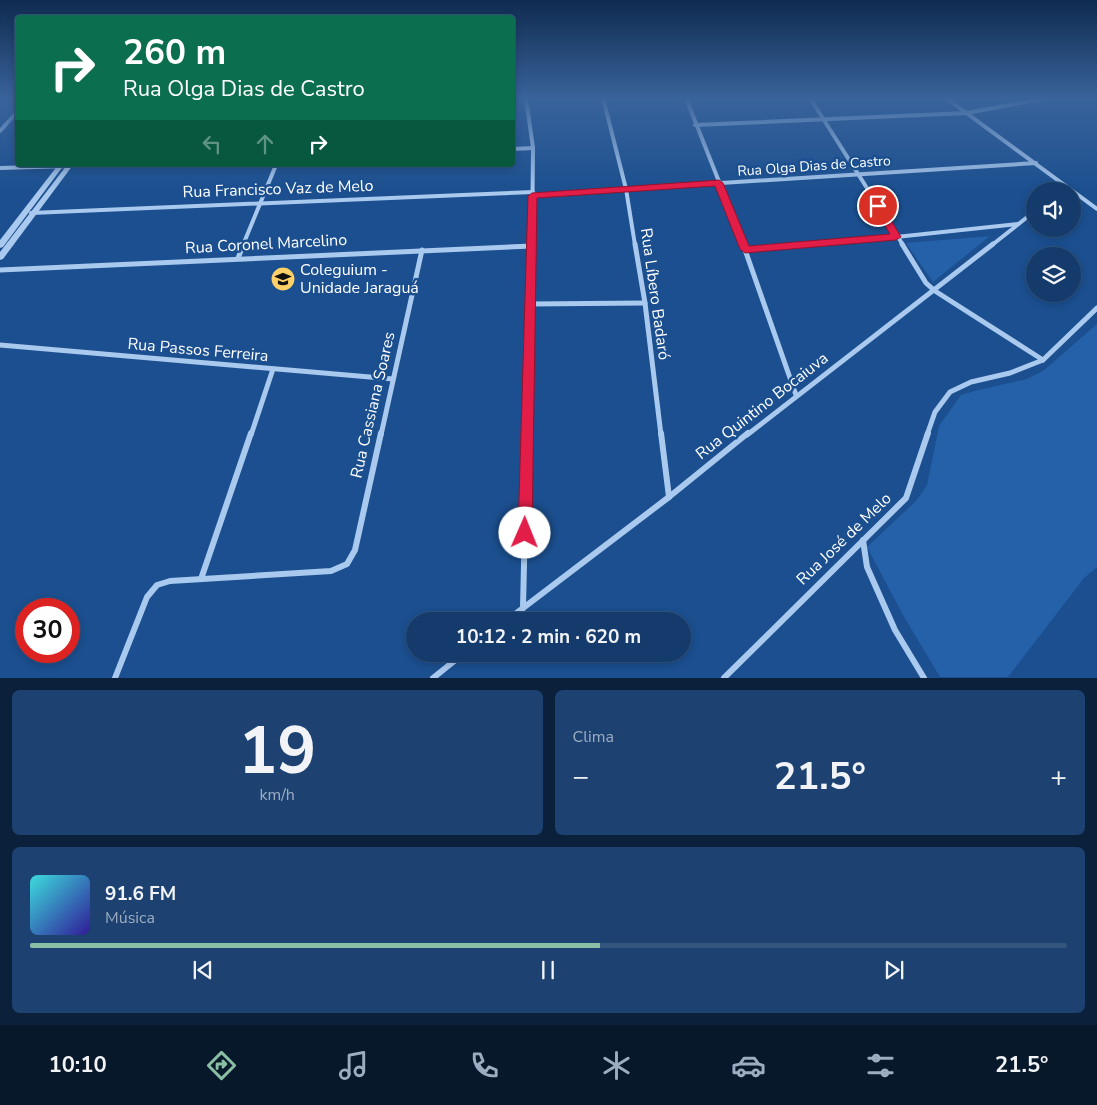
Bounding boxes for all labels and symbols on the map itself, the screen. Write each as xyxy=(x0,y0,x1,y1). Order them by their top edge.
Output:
street label: Rua Olga Dias de Castro xyxy=(737,151,892,181)
street label: Rua Francisco Vaz de Melo xyxy=(182,175,374,203)
pin xyxy=(857,185,899,227)
street label: Rua Líbero Badaró xyxy=(635,227,675,361)
street label: Rua Coronel Marcelino xyxy=(184,229,348,259)
place label: Coleguium - Unidade Jaraguá xyxy=(300,259,419,299)
school or university icon: Coleguium - Unidade Jaraguá xyxy=(270,266,296,292)
street label: Rua Cassiana Soares xyxy=(345,330,401,480)
street label: Rua Passos Ferreira xyxy=(127,333,269,367)
street label: Rua Quintino Bocaiuva xyxy=(691,347,833,465)
street label: Rua José de Melo xyxy=(792,488,896,590)
position arrow xyxy=(498,506,550,558)
speed limit sign: 30 xyxy=(15,598,80,663)

